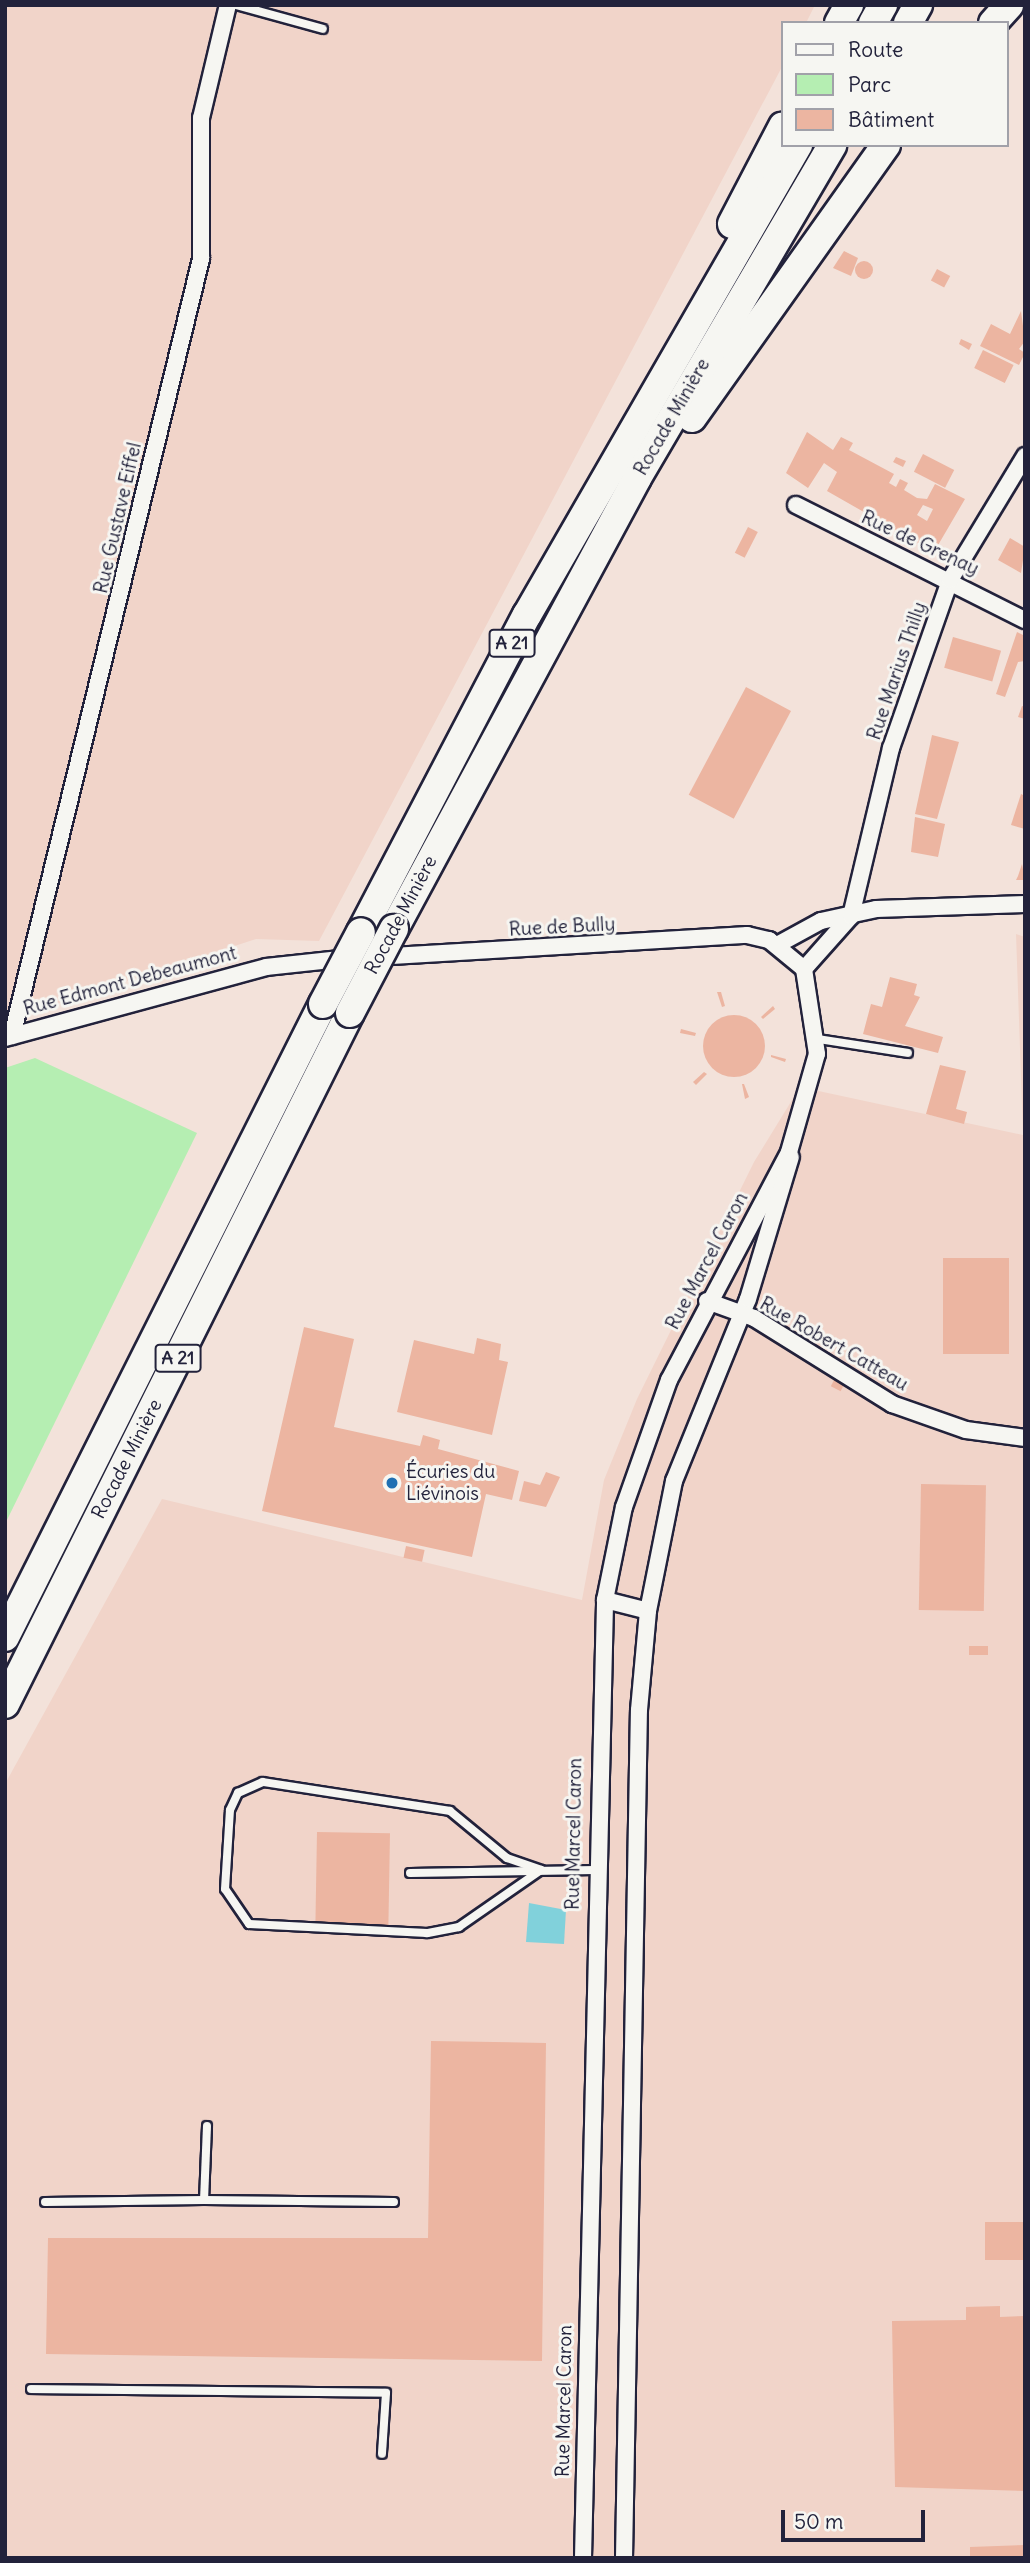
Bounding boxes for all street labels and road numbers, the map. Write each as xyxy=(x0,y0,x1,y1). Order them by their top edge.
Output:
street label: Rocade Minière xyxy=(629,354,715,480)
street label: Rue Gustave Eiffel xyxy=(90,440,146,596)
street label: Rue de Grenay xyxy=(858,506,982,580)
street label: Rue Marius Thilly xyxy=(863,599,931,743)
road number: A 21 xyxy=(488,628,536,658)
street label: Rocade Minière xyxy=(360,852,442,978)
street label: Rue de Bully xyxy=(508,913,616,941)
street label: Rue Edmont Debeaumont xyxy=(21,942,239,1020)
street label: Rue Marcel Caron xyxy=(661,1188,753,1334)
street label: Rue Robert Catteau xyxy=(756,1292,912,1396)
road number: A 21 xyxy=(154,1344,202,1372)
street label: Rocade Minière xyxy=(87,1395,167,1523)
street label: Rue Marcel Caron xyxy=(561,1758,587,1910)
street label: Rue Marcel Caron xyxy=(551,2325,577,2477)

